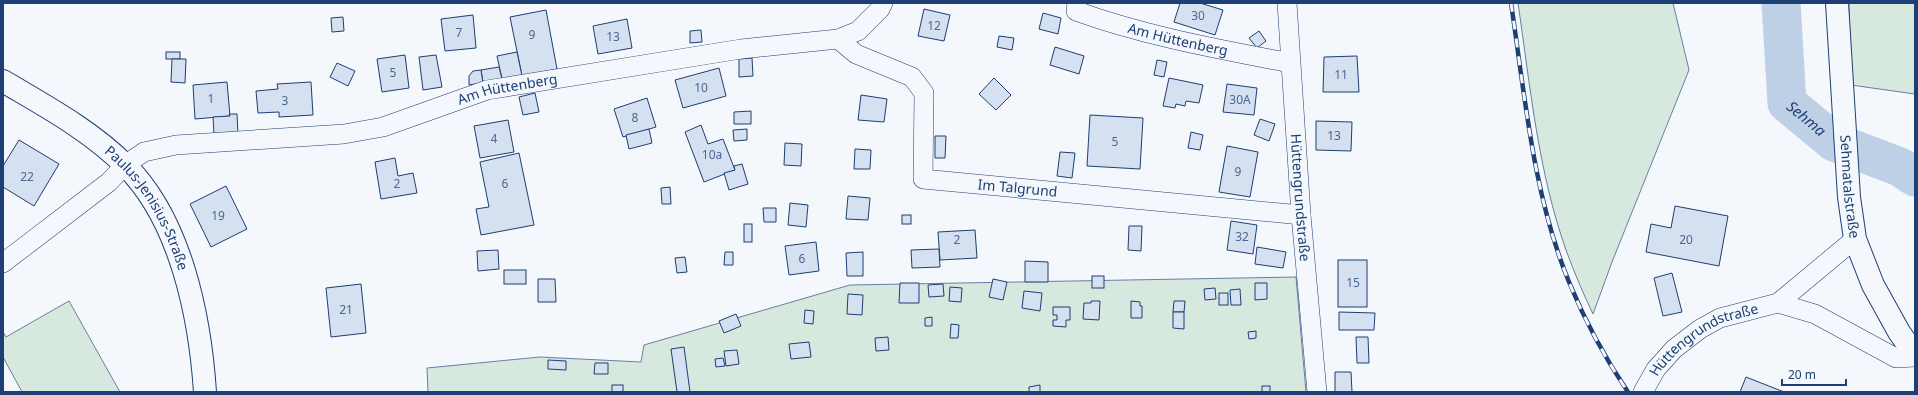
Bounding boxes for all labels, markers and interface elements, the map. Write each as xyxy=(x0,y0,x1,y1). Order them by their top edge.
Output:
house number: 30 xyxy=(1191,7,1205,24)
house number: 12 xyxy=(927,17,941,34)
street label: Am Hüttenberg xyxy=(1126,18,1230,60)
house number: 7 xyxy=(456,24,463,41)
house number: 9 xyxy=(529,26,536,43)
house number: 13 xyxy=(606,28,620,45)
house number: 5 xyxy=(390,64,397,81)
house number: 11 xyxy=(1334,66,1348,83)
street label: Am Hüttenberg xyxy=(454,69,559,109)
house number: 10 xyxy=(694,79,708,96)
house number: 1 xyxy=(208,90,214,107)
house number: 30A xyxy=(1229,91,1251,108)
house number: 3 xyxy=(282,92,289,109)
water label: Sehma xyxy=(1783,96,1831,141)
house number: 8 xyxy=(632,109,639,126)
house number: 13 xyxy=(1327,127,1341,144)
house number: 4 xyxy=(491,130,498,147)
house number: 5 xyxy=(1112,133,1119,150)
street label: Hüttengrundstraße xyxy=(1287,133,1315,262)
street label: Sehmatalstraße xyxy=(1836,134,1865,239)
street label: Paulus-Jenisius-Straße xyxy=(101,141,193,273)
house number: 10a xyxy=(702,146,722,163)
house number: 9 xyxy=(1235,163,1242,180)
house number: 22 xyxy=(20,168,34,185)
street label: Im Talgrund xyxy=(977,174,1058,201)
house number: 2 xyxy=(394,175,401,192)
house number: 6 xyxy=(502,175,509,192)
house number: 19 xyxy=(211,207,225,224)
house number: 32 xyxy=(1235,228,1249,245)
house number: 2 xyxy=(954,231,961,248)
house number: 20 xyxy=(1679,231,1693,248)
house number: 6 xyxy=(799,250,806,267)
house number: 15 xyxy=(1346,274,1360,291)
street label: Hüttengrundstraße xyxy=(1644,299,1760,379)
house number: 21 xyxy=(339,301,353,318)
scale bar xyxy=(1782,361,1846,387)
text: 20 m xyxy=(1788,366,1816,383)

